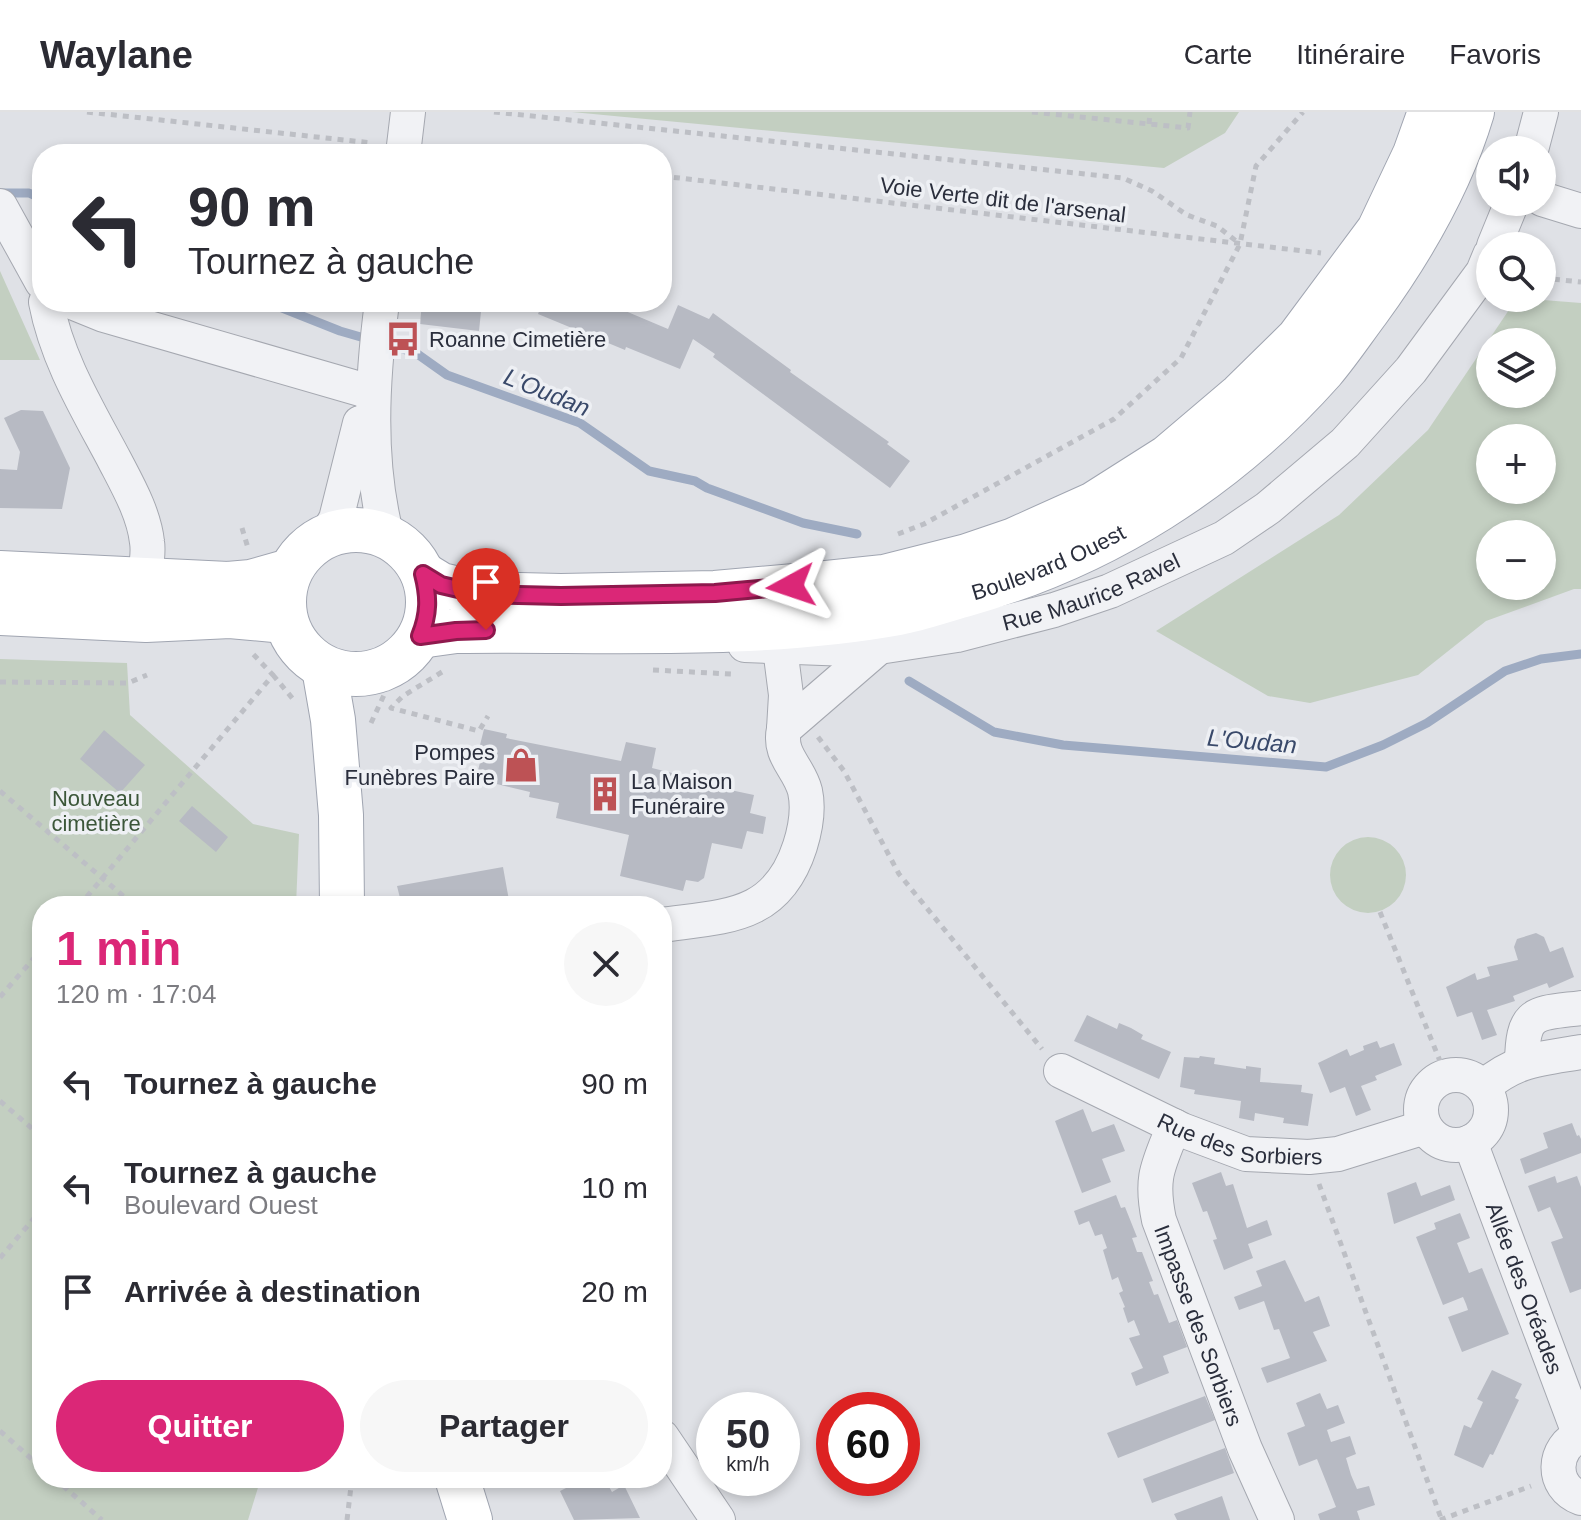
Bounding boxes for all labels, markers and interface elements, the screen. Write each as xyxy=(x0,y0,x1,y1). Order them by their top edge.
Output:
text: Waylane xyxy=(40,34,193,76)
text: Carte xyxy=(1184,39,1252,70)
text: Itinéraire xyxy=(1296,39,1405,70)
text: Favoris xyxy=(1449,39,1541,70)
map controls xyxy=(1476,136,1556,600)
button: sound xyxy=(1476,136,1556,216)
street label: Voie Verte dit de l'arsenal xyxy=(879,173,1127,227)
text: 90 m xyxy=(188,175,316,238)
icon: left xyxy=(56,176,160,280)
button: search xyxy=(1476,232,1556,312)
text: Tournez à gauche xyxy=(188,241,474,282)
bus stop icon: Roanne Cimetière xyxy=(384,320,422,358)
place label: Roanne Cimetière xyxy=(429,327,606,352)
button: layers xyxy=(1476,328,1556,408)
water label: L'Oudan xyxy=(500,363,594,421)
button: + xyxy=(1476,424,1556,504)
street label: Boulevard Ouest xyxy=(968,519,1129,605)
button: − xyxy=(1476,520,1556,600)
position arrow xyxy=(749,544,833,628)
pin xyxy=(452,548,520,630)
street label: Rue Maurice Ravel xyxy=(1000,548,1183,635)
icon: arrive xyxy=(464,560,508,604)
water label: L'Oudan xyxy=(1206,724,1298,758)
place label: Pompes Funèbres Paire xyxy=(345,740,495,790)
shop icon: Pompes Funèbres Paire xyxy=(502,746,540,784)
place label: La Maison Funéraire xyxy=(631,769,733,819)
building icon: La Maison Funéraire xyxy=(586,775,624,813)
park label: Nouveau cimetière xyxy=(51,786,141,836)
text: 1 min xyxy=(56,922,181,975)
button: close xyxy=(564,922,648,1006)
text: 120 m · 17:04 xyxy=(56,979,216,1009)
icon: left xyxy=(56,1062,100,1106)
text: Tournez à gauche xyxy=(124,1067,377,1100)
text: 90 m xyxy=(581,1067,648,1100)
street label: Rue des Sorbiers xyxy=(1153,1108,1323,1170)
text: Tournez à gauche xyxy=(124,1156,377,1189)
icon: left xyxy=(56,1166,100,1210)
text: 10 m xyxy=(581,1171,648,1204)
text: Boulevard Ouest xyxy=(124,1190,318,1220)
street label: Allée des Oréades xyxy=(1481,1199,1568,1377)
street label: Impasse des Sorbiers xyxy=(1149,1221,1248,1429)
icon: arrive xyxy=(56,1270,100,1314)
text: Arrivée à destination xyxy=(124,1275,421,1308)
text: 20 m xyxy=(581,1275,648,1308)
button: Quitter xyxy=(56,1380,344,1472)
button: Partager xyxy=(360,1380,648,1472)
speed limit sign: 60 xyxy=(816,1392,920,1496)
text: 50 xyxy=(726,1412,770,1456)
text: km/h xyxy=(726,1453,770,1475)

